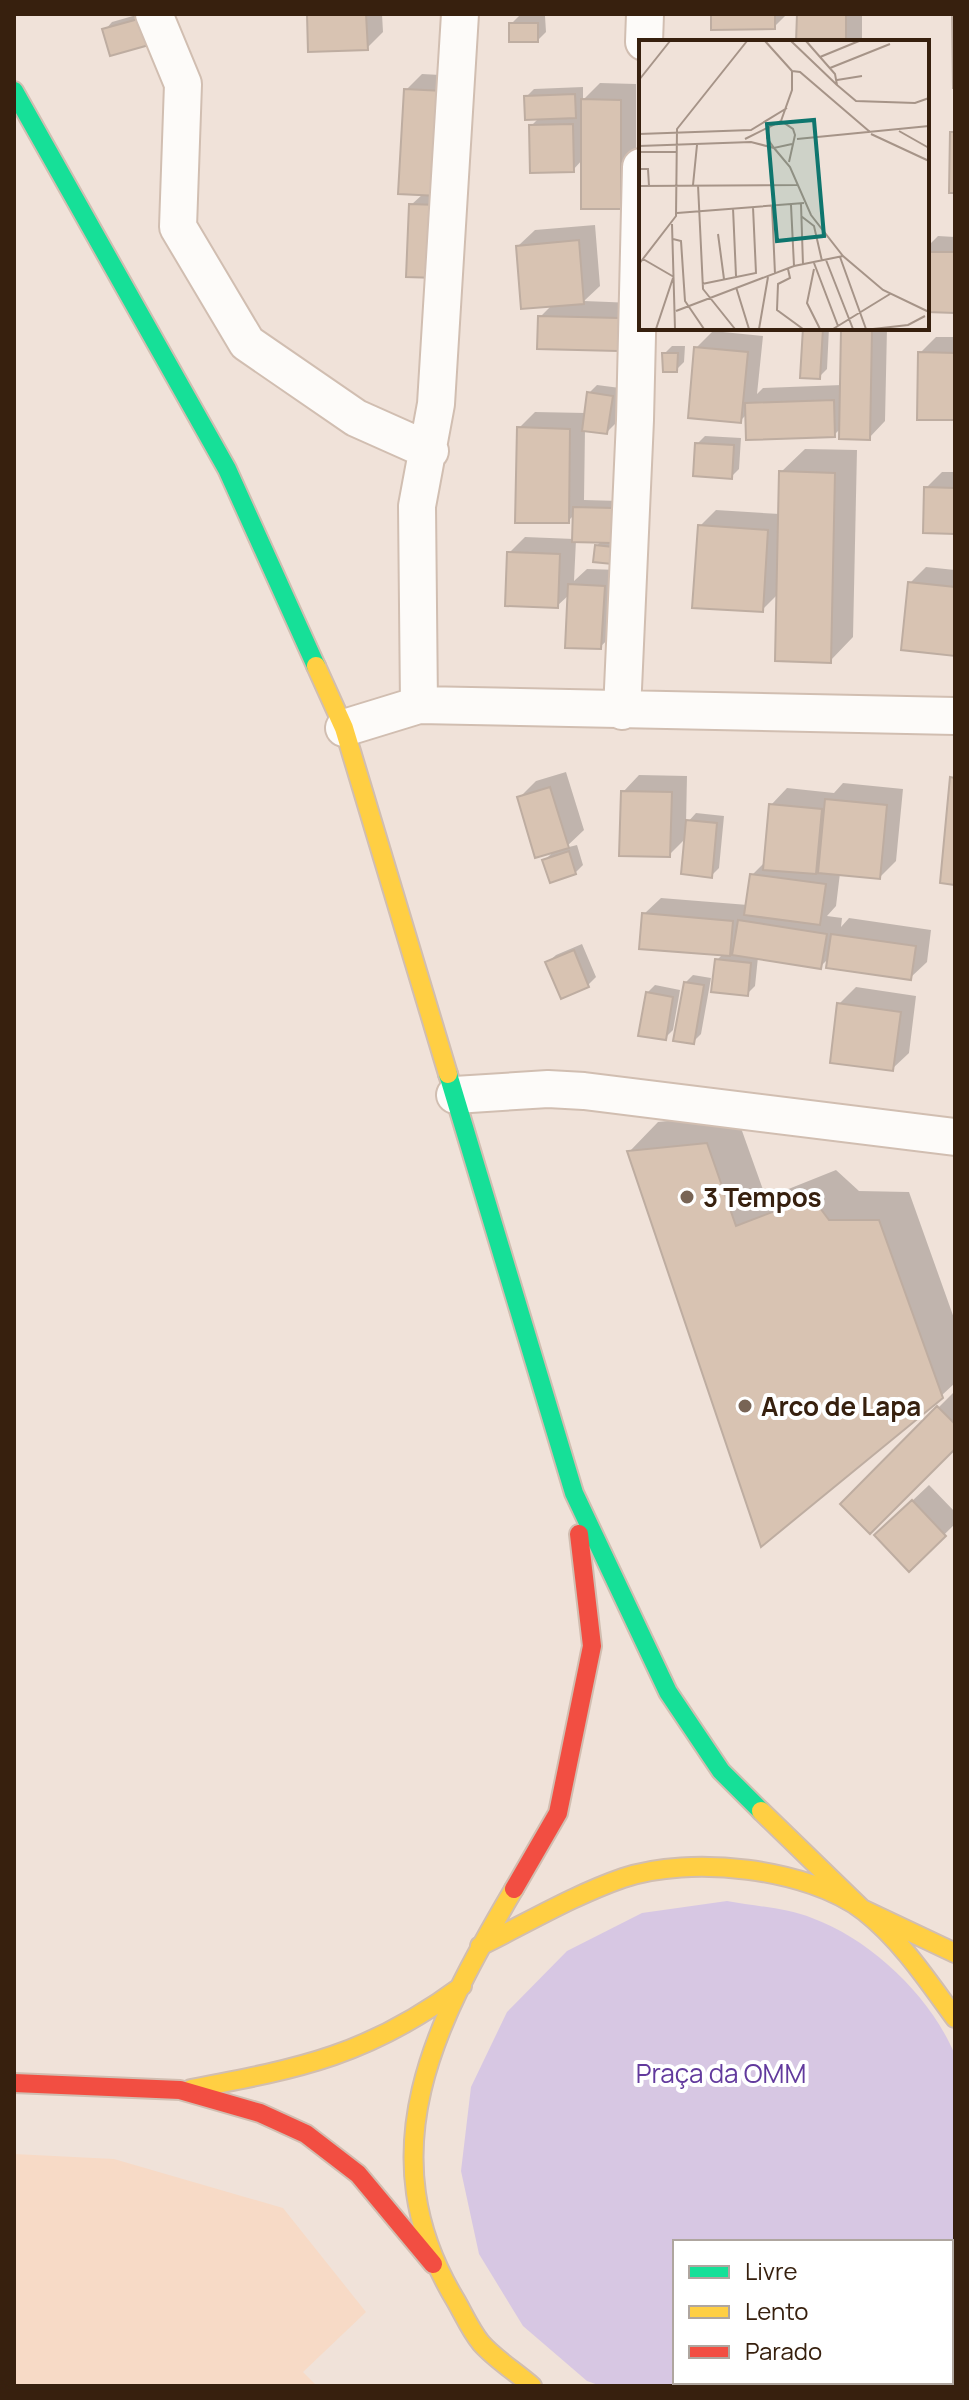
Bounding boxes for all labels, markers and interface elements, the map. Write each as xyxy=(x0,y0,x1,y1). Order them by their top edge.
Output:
inset map xyxy=(639,40,929,330)
place label: 3 Tempos xyxy=(703,1179,821,1215)
marker: 3 Tempos xyxy=(678,1188,696,1206)
place label: Arco de Lapa xyxy=(761,1388,921,1424)
marker: Arco de Lapa xyxy=(736,1397,754,1415)
park label: Praça da OMM xyxy=(636,2055,806,2091)
legend xyxy=(673,2240,953,2384)
text: Livre xyxy=(745,2254,798,2287)
text: Lento xyxy=(745,2294,809,2327)
text: Parado xyxy=(745,2334,822,2367)

